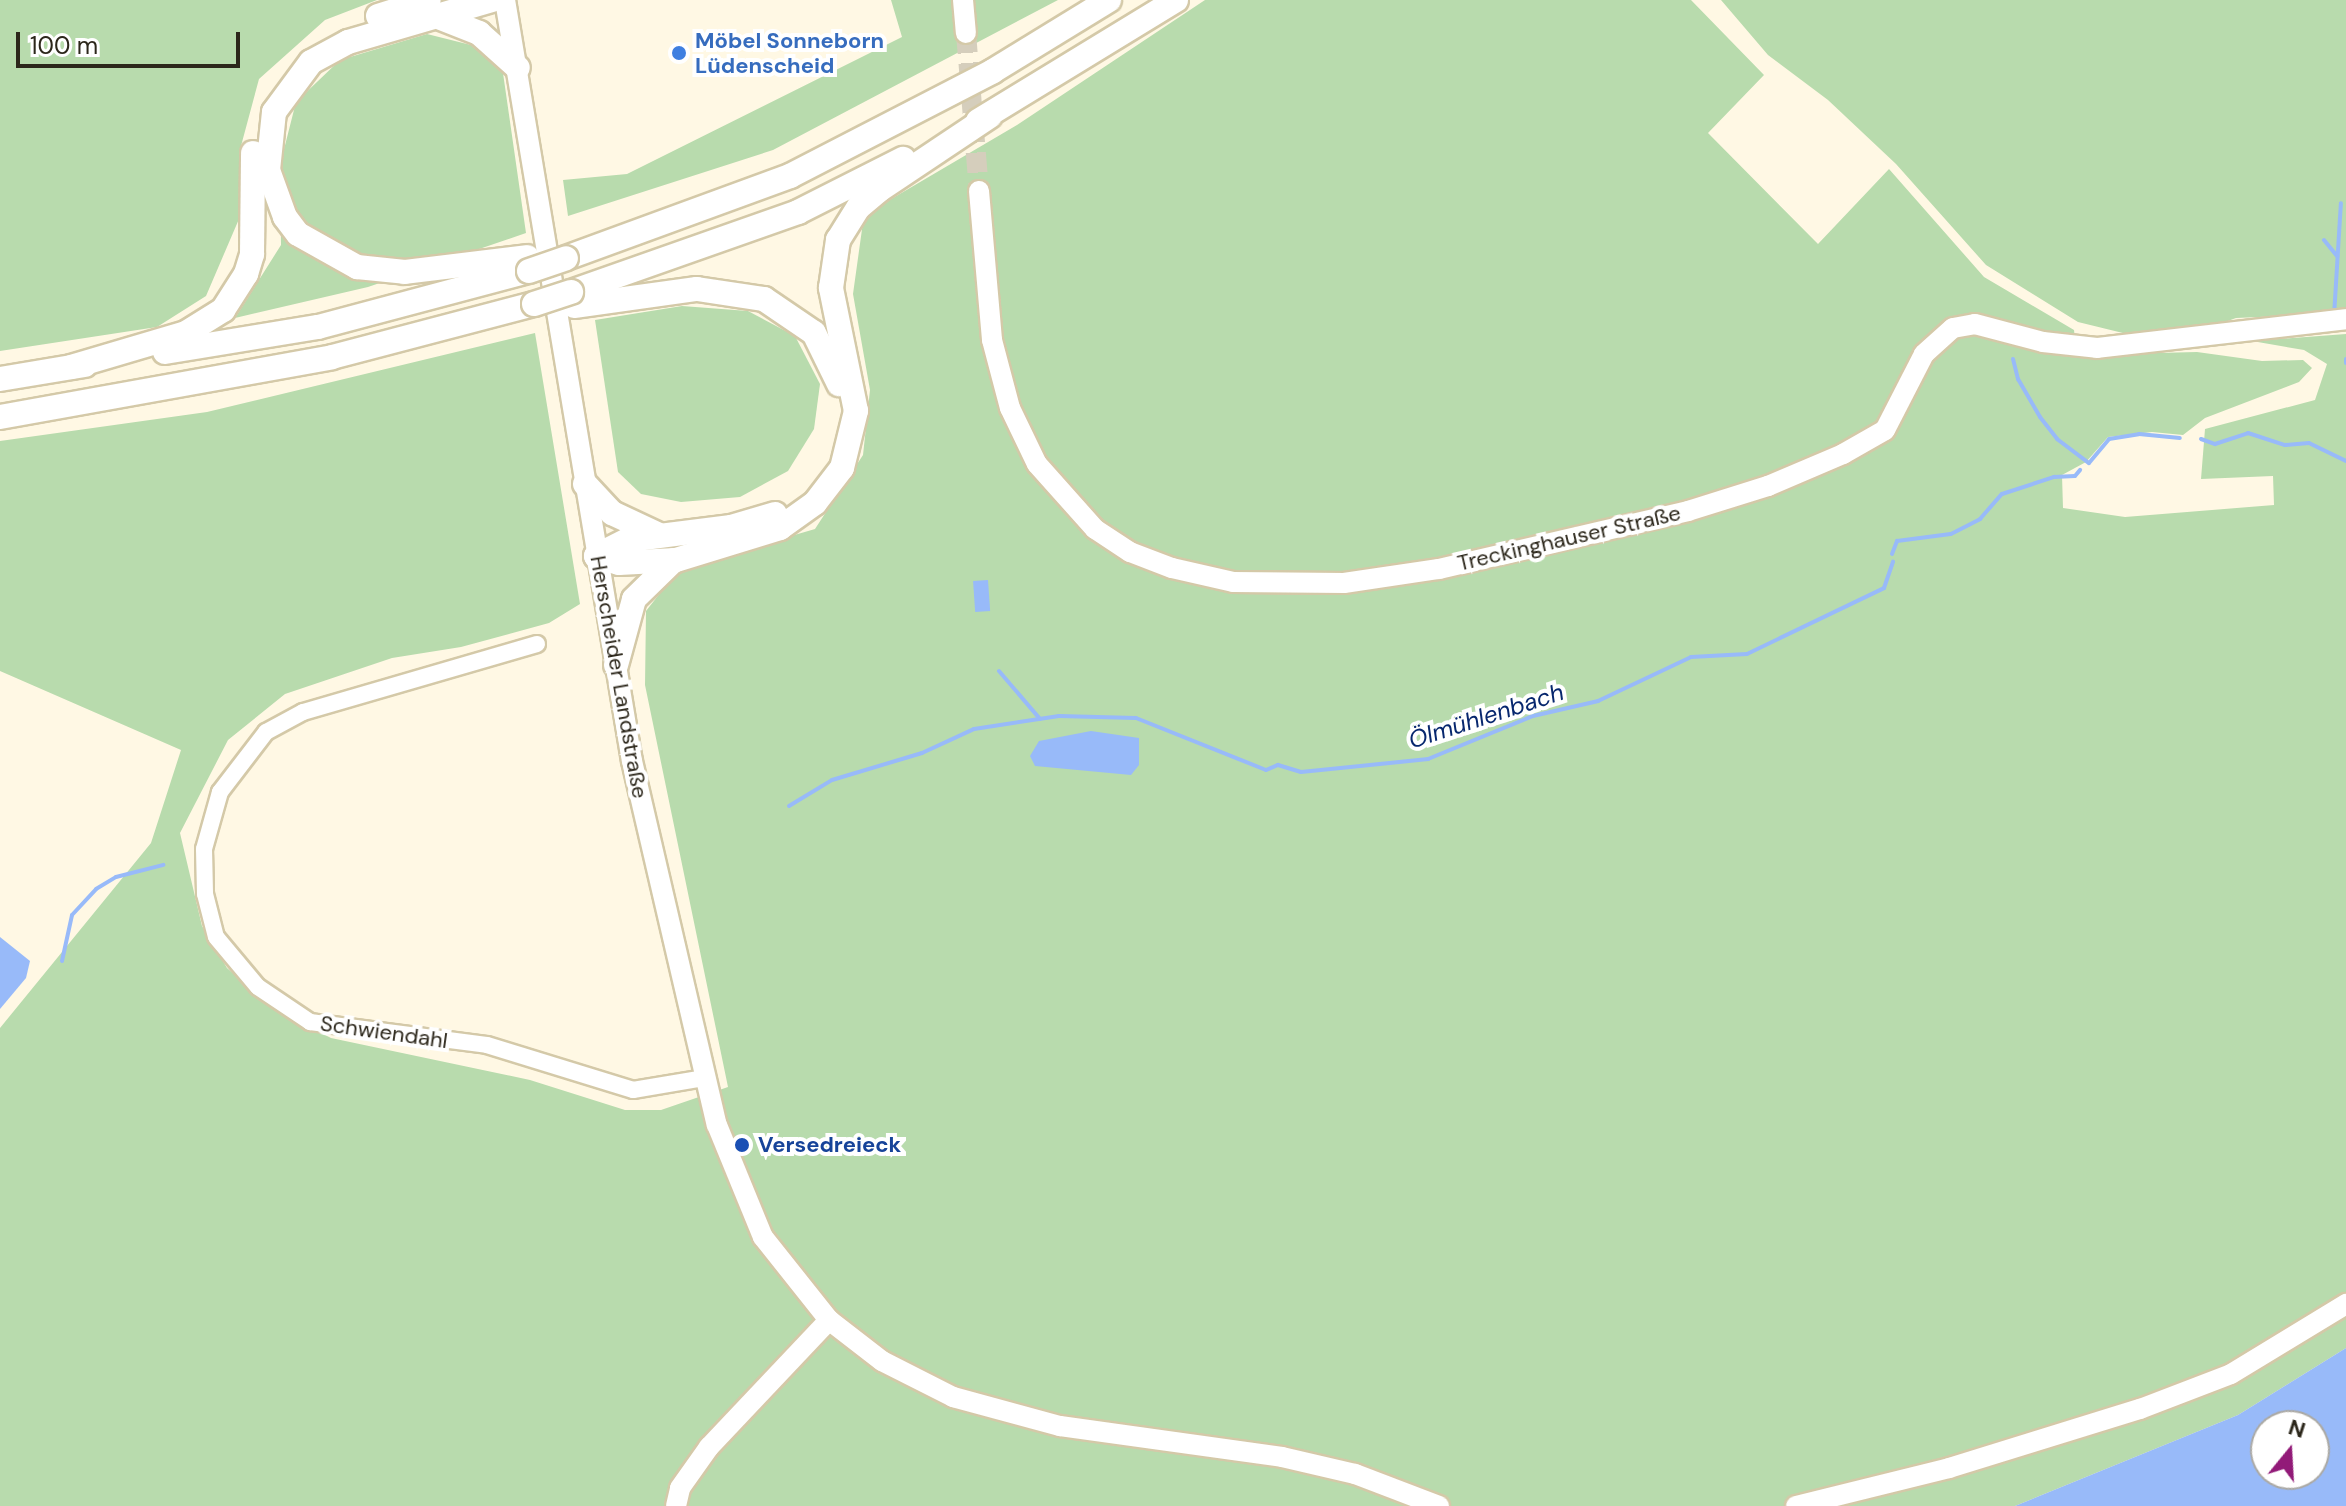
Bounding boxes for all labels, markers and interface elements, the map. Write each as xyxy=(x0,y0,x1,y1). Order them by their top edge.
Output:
scale bar xyxy=(20,16,244,66)
place label: Möbel Sonneborn Lüdenscheid xyxy=(695,27,884,78)
text: 100 m xyxy=(30,30,98,61)
marker: Möbel Sonneborn Lüdenscheid xyxy=(670,44,688,62)
street label: Treckinghauser Straße xyxy=(1455,499,1683,577)
street label: Herscheider Landstraße xyxy=(585,554,653,800)
water label: Ölmühlenbach xyxy=(1405,677,1567,755)
street label: Schwiendahl xyxy=(319,1010,449,1054)
place label: Versedreieck xyxy=(758,1132,901,1158)
marker: Versedreieck xyxy=(733,1136,751,1154)
north arrow xyxy=(2250,1410,2330,1490)
text: N xyxy=(2285,1412,2309,1445)

